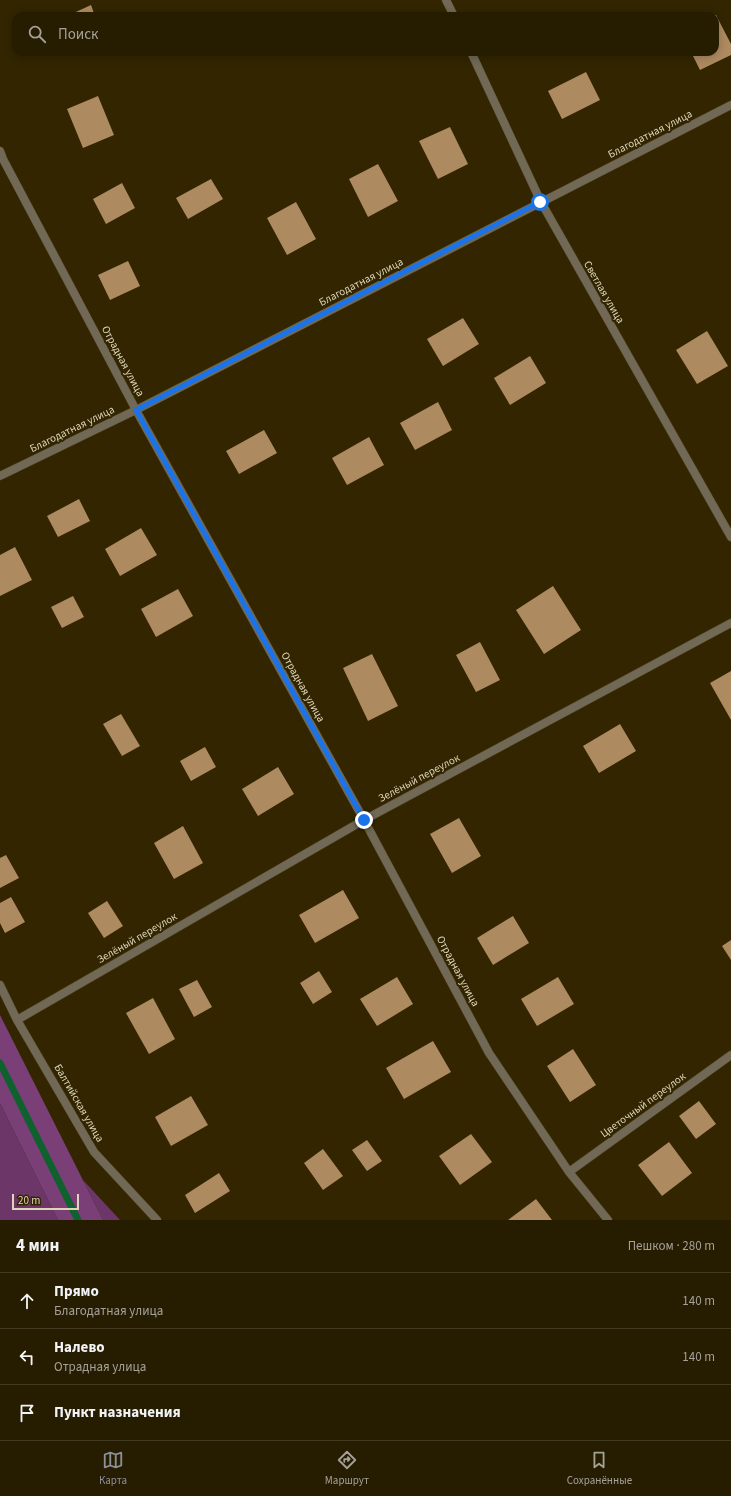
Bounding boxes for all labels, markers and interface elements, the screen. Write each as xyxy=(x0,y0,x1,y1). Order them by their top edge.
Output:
search box xyxy=(12,12,719,56)
icon: search xyxy=(26,23,48,45)
text: Поиск xyxy=(58,24,99,45)
street label: Благодатная улица xyxy=(605,106,695,162)
route start xyxy=(531,193,549,211)
street label: Благодатная улица xyxy=(316,254,406,310)
street label: Светлая улица xyxy=(580,258,628,326)
street label: Отрадная улица xyxy=(98,323,148,399)
street label: Благодатная улица xyxy=(27,402,117,456)
street label: Отрадная улица xyxy=(277,649,329,725)
street label: Зелёный переулок xyxy=(376,750,463,806)
route end xyxy=(355,811,373,829)
street label: Зелёный переулок xyxy=(94,909,180,967)
street label: Отрадная улица xyxy=(433,933,483,1009)
street label: Балтийская улица xyxy=(51,1061,107,1145)
street label: Цветочный переулок xyxy=(597,1069,689,1141)
scale bar xyxy=(12,1192,79,1211)
text: 20 m xyxy=(18,1193,40,1208)
text: 4 мин xyxy=(16,1234,59,1258)
text: Пешком · 280 m xyxy=(628,1237,715,1255)
text: Прямо xyxy=(54,1281,99,1302)
icon: ahead xyxy=(16,1290,38,1312)
text: 140 m xyxy=(682,1292,715,1310)
text: Благодатная улица xyxy=(54,1302,163,1320)
text: Налево xyxy=(54,1337,105,1358)
icon: left xyxy=(16,1346,38,1368)
text: 140 m xyxy=(682,1348,715,1366)
text: Отрадная улица xyxy=(54,1358,146,1376)
icon: arrive xyxy=(16,1402,38,1424)
text: Пункт назначения xyxy=(54,1402,181,1423)
tab: Карта xyxy=(99,1449,127,1488)
tab: Маршрут xyxy=(325,1449,369,1488)
tab: Сохранённые xyxy=(567,1449,632,1488)

